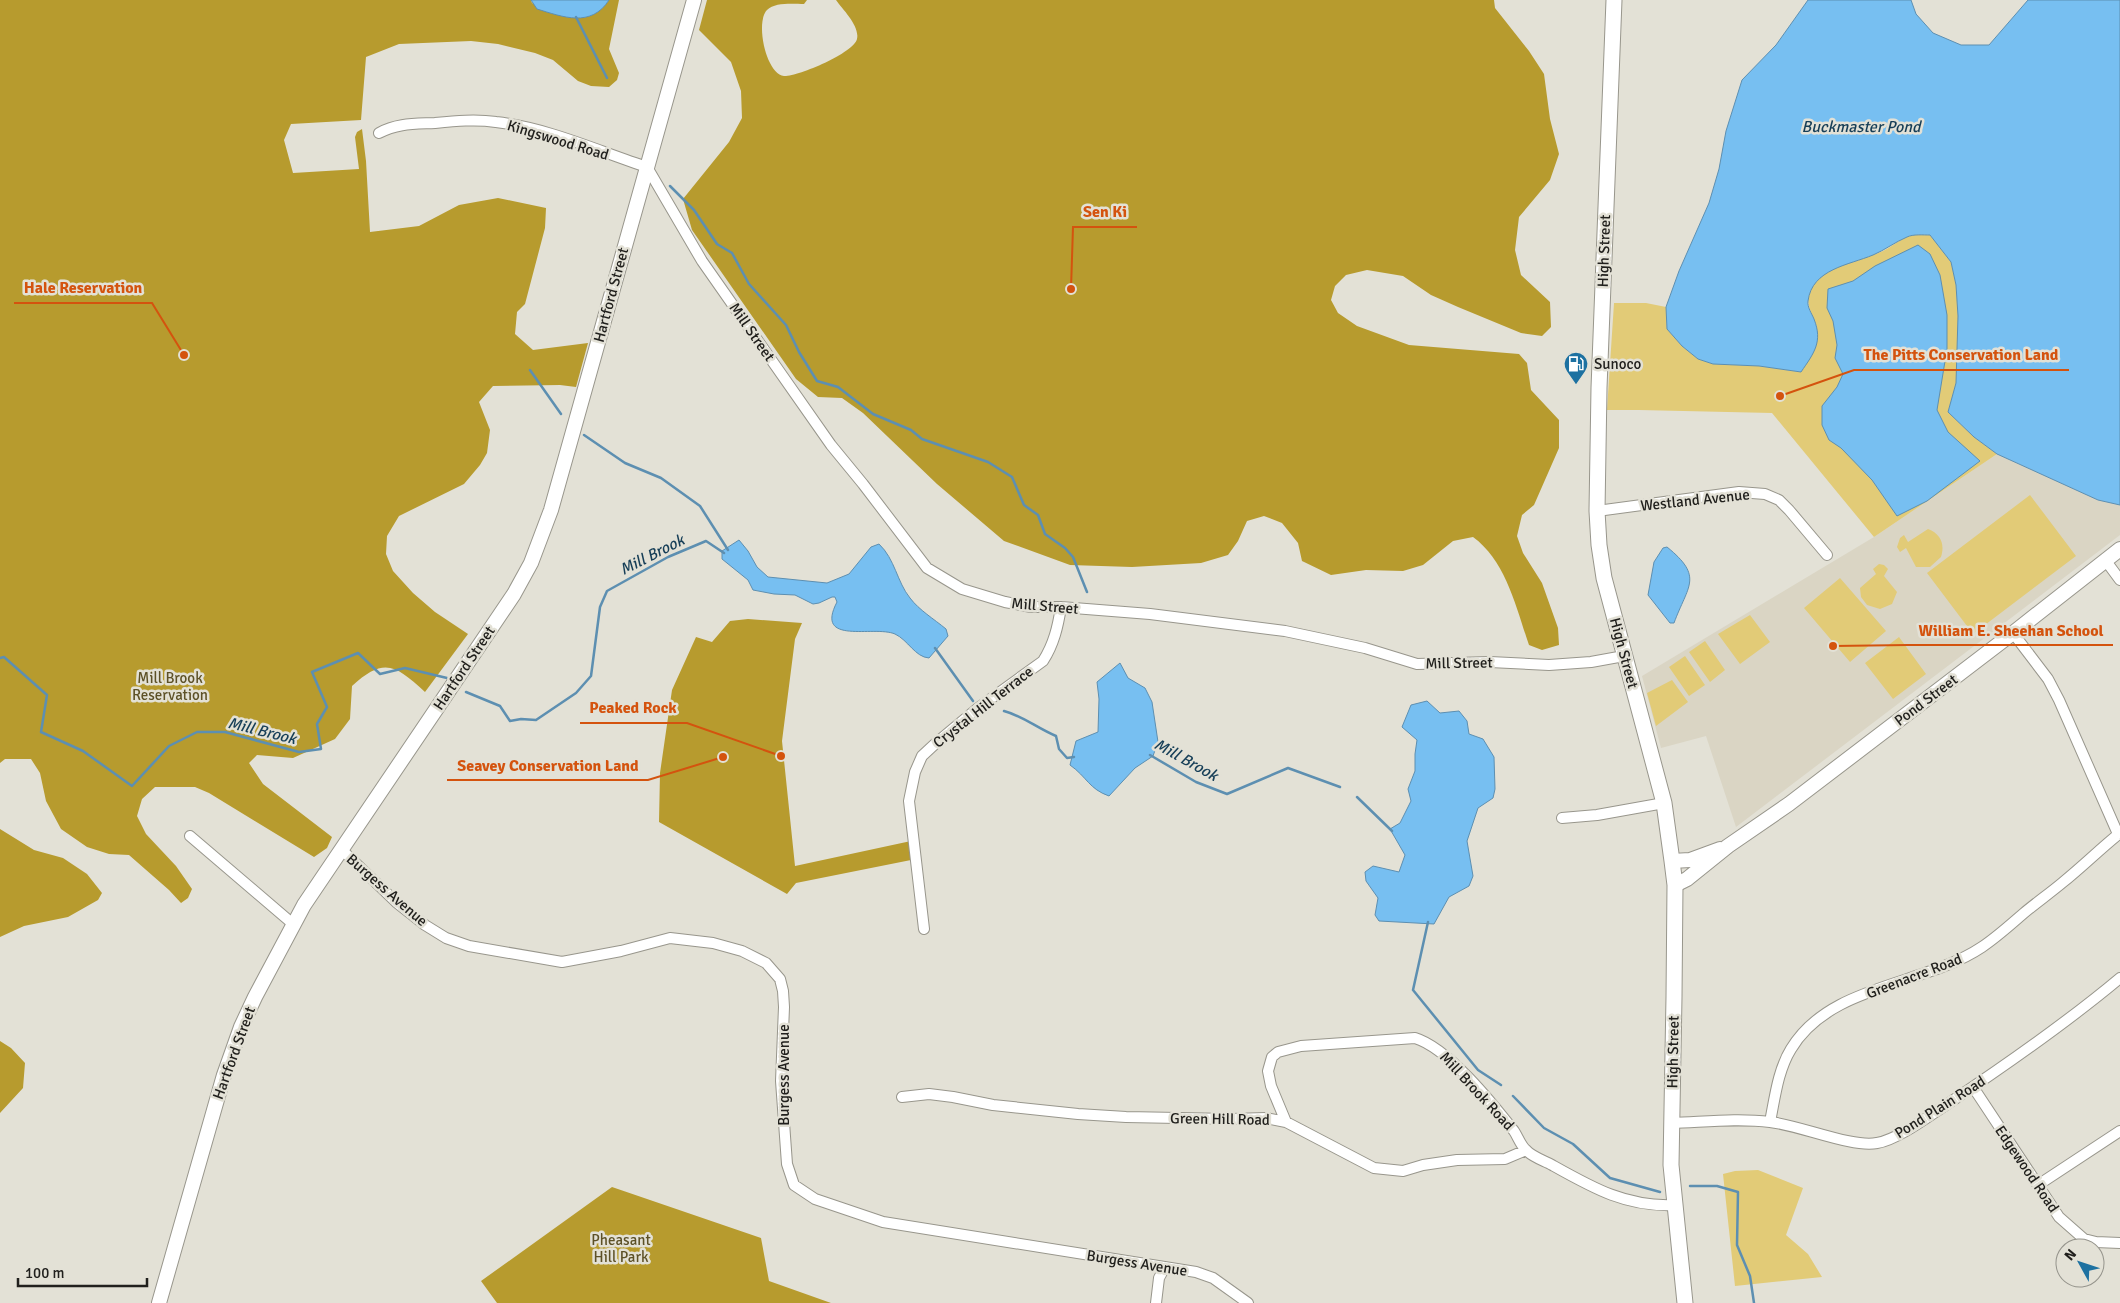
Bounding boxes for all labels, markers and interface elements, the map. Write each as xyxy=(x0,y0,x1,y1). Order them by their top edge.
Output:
street label: Kingswood Road xyxy=(505,116,611,164)
water label: Buckmaster Pond xyxy=(1802,117,1923,137)
callout: Sen Ki xyxy=(1073,196,1137,227)
text: Sen Ki xyxy=(1083,202,1127,222)
street label: High Street xyxy=(1594,214,1614,288)
street label: Hartford Street xyxy=(590,246,632,344)
callout: Hale Reservation xyxy=(14,272,152,303)
text: Hale Reservation xyxy=(24,278,143,298)
street label: Mill Street xyxy=(725,299,779,365)
callout: The Pitts Conservation Land xyxy=(1854,339,2069,370)
text: The Pitts Conservation Land xyxy=(1864,345,2059,365)
fuel station icon: Sunoco xyxy=(1563,351,1589,385)
place label: Sunoco xyxy=(1594,355,1642,373)
street label: Westland Avenue xyxy=(1639,485,1751,515)
water label: Mill Brook xyxy=(616,529,689,580)
street label: Mill Street xyxy=(1011,594,1079,618)
callout: William E. Sheehan School xyxy=(1908,614,2113,645)
street label: High Street xyxy=(1606,616,1642,690)
text: William E. Sheehan School xyxy=(1918,621,2104,641)
street label: Hartford Street xyxy=(429,623,499,713)
street label: Mill Street xyxy=(1425,653,1493,673)
street label: Crystal Hill Terrace xyxy=(929,662,1037,752)
park label: Mill Brook Reservation xyxy=(132,669,208,704)
street label: Pond Street xyxy=(1891,670,1961,730)
callout: Peaked Rock xyxy=(580,692,687,723)
text: Peaked Rock xyxy=(589,698,677,718)
water label: Mill Brook xyxy=(226,713,300,750)
water label: Mill Brook xyxy=(1151,734,1223,787)
callout: Seavey Conservation Land xyxy=(447,749,648,780)
text: Seavey Conservation Land xyxy=(457,756,639,776)
street label: Burgess Avenue xyxy=(343,850,431,930)
street label: Greenacre Road xyxy=(1864,950,1964,1002)
street label: Hartford Street xyxy=(209,1004,259,1102)
street label: High Street xyxy=(1663,1016,1683,1088)
street label: Burgess Avenue xyxy=(775,1024,793,1126)
street label: Mill Brook Road xyxy=(1436,1048,1518,1134)
street label: Pond Plain Road xyxy=(1891,1072,1989,1142)
street label: Green Hill Road xyxy=(1170,1109,1270,1129)
street label: Edgewood Road xyxy=(1991,1122,2063,1216)
park label: Pheasant Hill Park xyxy=(591,1231,651,1266)
north arrow xyxy=(2055,1238,2105,1288)
street label: Burgess Avenue xyxy=(1085,1246,1189,1280)
text: N xyxy=(2061,1246,2080,1264)
scale bar xyxy=(18,1256,146,1288)
text: 100 m xyxy=(25,1264,65,1282)

